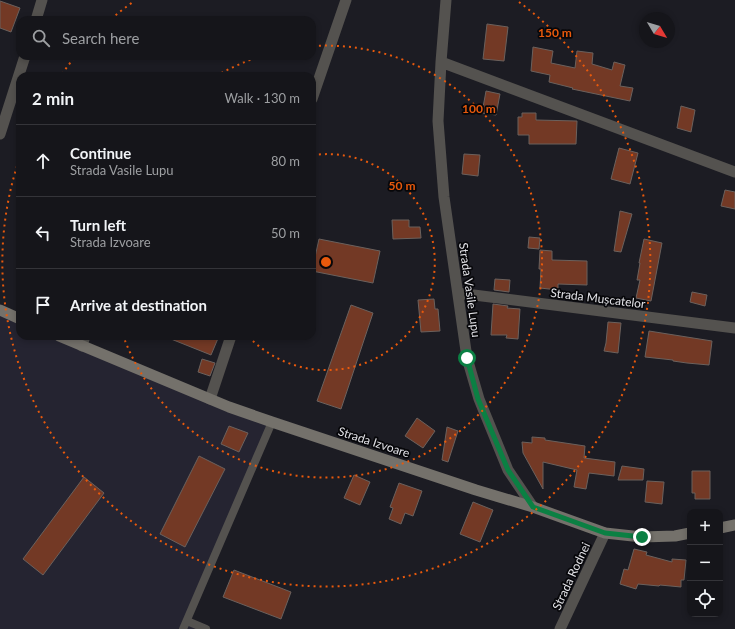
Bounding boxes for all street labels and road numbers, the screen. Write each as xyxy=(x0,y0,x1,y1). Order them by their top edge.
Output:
street label: Strada Vasile Lupu xyxy=(456,242,484,338)
street label: Strada Mușcatelor xyxy=(550,285,647,311)
street label: Strada Izvoare xyxy=(336,423,412,461)
street label: Strada Rodnei xyxy=(549,540,593,612)

